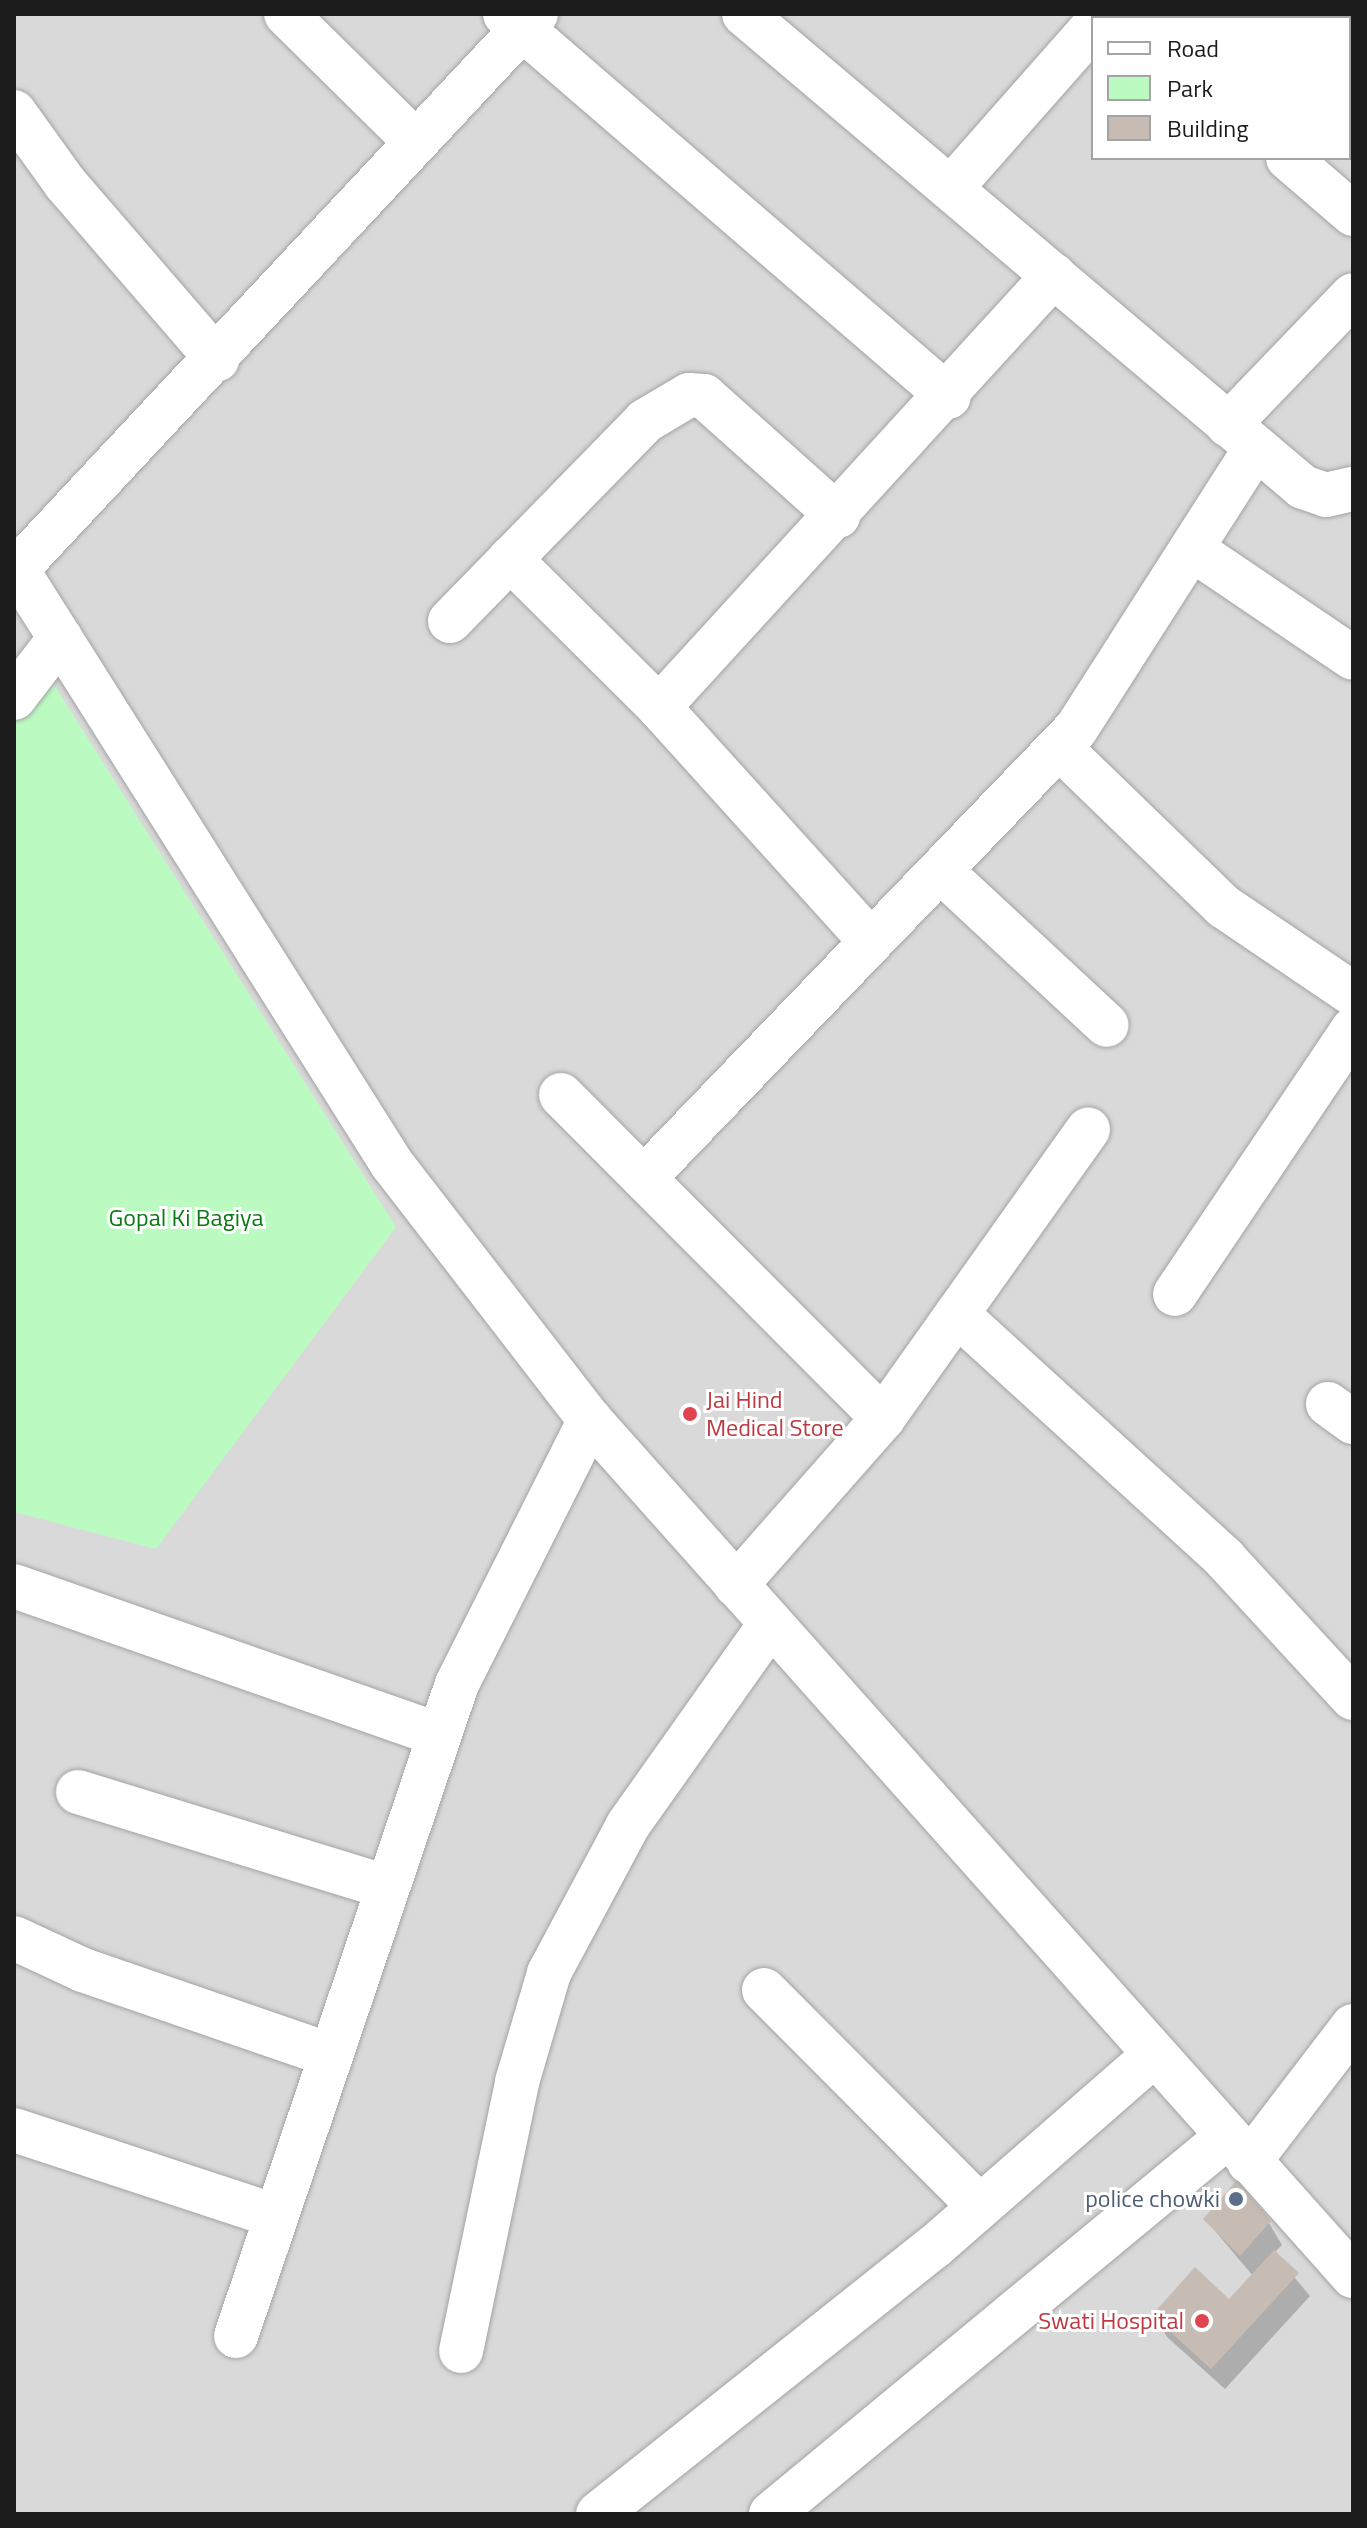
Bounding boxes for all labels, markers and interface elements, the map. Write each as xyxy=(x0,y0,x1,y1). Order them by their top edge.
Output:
legend xyxy=(1091,16,1351,160)
text: Road xyxy=(1167,30,1219,66)
text: Park xyxy=(1167,70,1213,106)
text: Building xyxy=(1167,110,1249,146)
park label: Gopal Ki Bagiya xyxy=(109,1204,263,1232)
place label: Jai Hind Medical Store xyxy=(706,1386,843,1442)
marker: Jai Hind Medical Store xyxy=(681,1405,699,1423)
place label: police chowki xyxy=(1085,2185,1220,2213)
marker: police chowki xyxy=(1227,2190,1245,2208)
place label: Swati Hospital xyxy=(1038,2307,1184,2335)
marker: Swati Hospital xyxy=(1191,2310,1213,2332)

